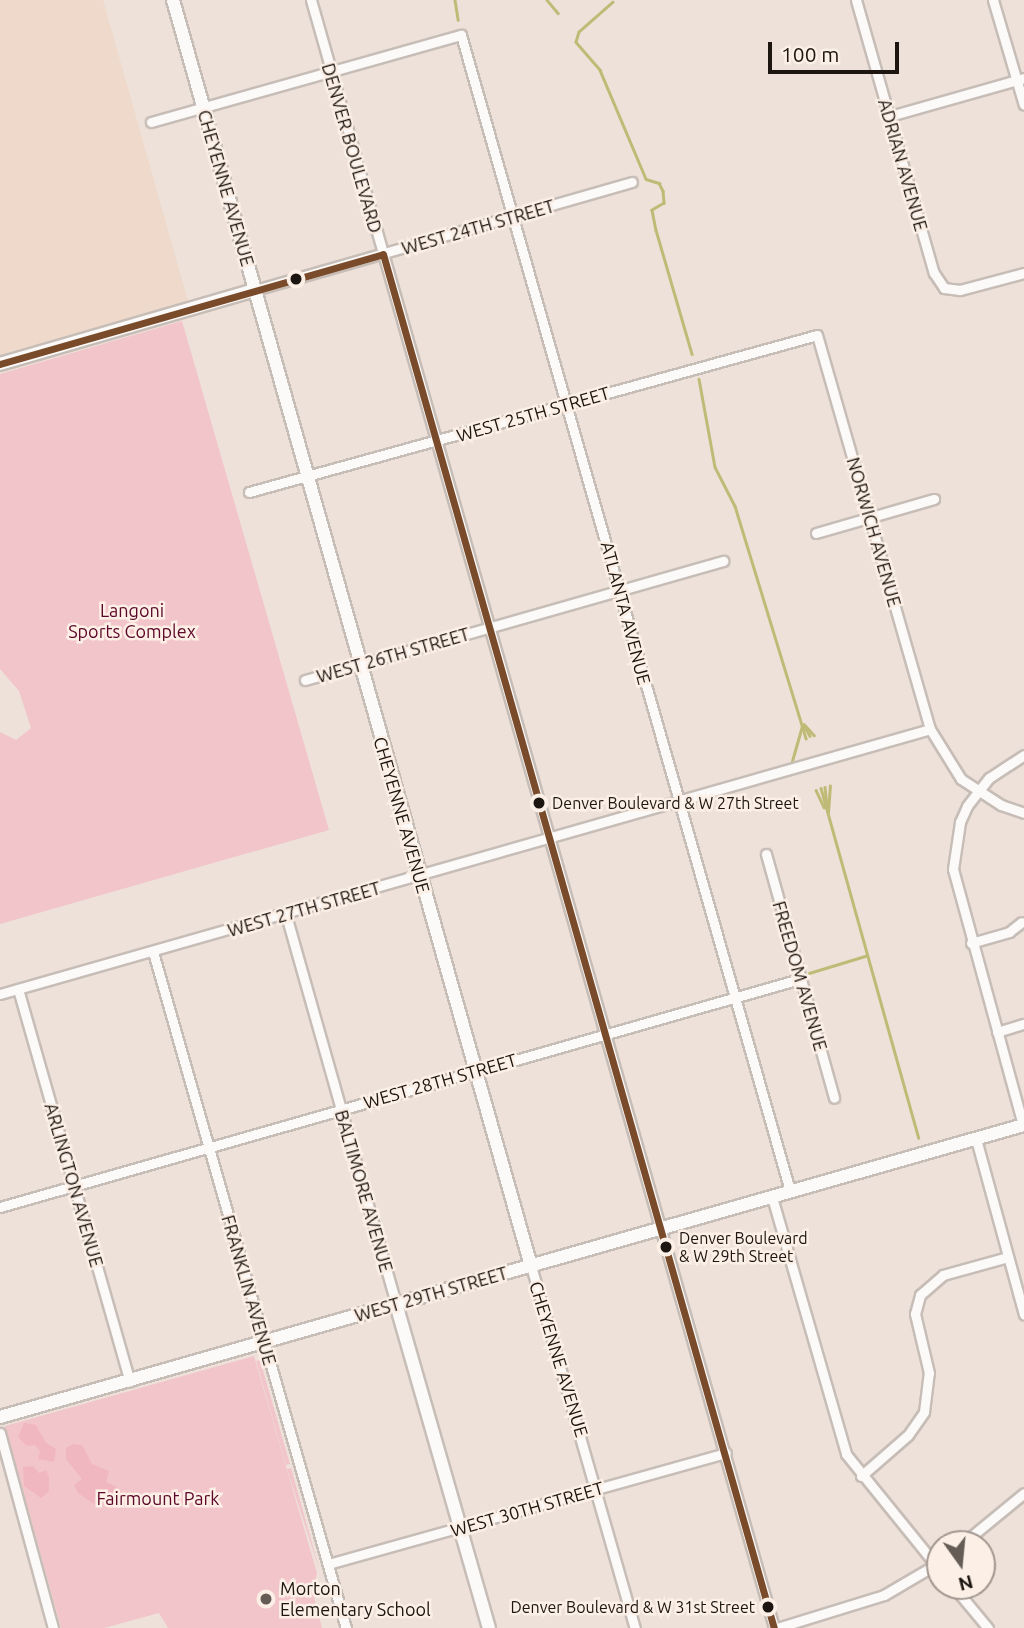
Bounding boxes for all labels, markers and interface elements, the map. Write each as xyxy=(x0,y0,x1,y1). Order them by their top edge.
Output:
scale bar xyxy=(772,28,903,72)
text: 100 m xyxy=(781,42,839,66)
street label: DENVER BOULEVARD xyxy=(317,61,387,235)
street label: ADRIAN AVENUE xyxy=(874,96,932,234)
street label: CHEYENNE AVENUE xyxy=(193,107,259,269)
street label: WEST 24TH STREET xyxy=(399,195,557,259)
unlabelled marker xyxy=(289,272,303,286)
street label: WEST 25TH STREET xyxy=(454,382,612,446)
street label: NORWICH AVENUE xyxy=(842,455,906,609)
street label: ATLANTA AVENUE xyxy=(597,539,655,687)
park label: Langoni Sports Complex xyxy=(68,600,196,642)
street label: WEST 26TH STREET xyxy=(314,623,472,687)
street label: CHEYENNE AVENUE xyxy=(369,734,435,896)
place label: Denver Boulevard & W 27th Street xyxy=(552,793,799,813)
marker: Denver Boulevard & W 27th Street xyxy=(532,796,546,810)
street label: WEST 27TH STREET xyxy=(225,877,383,941)
street label: FREEDOM AVENUE xyxy=(768,899,832,1053)
street label: WEST 28TH STREET xyxy=(361,1049,519,1113)
street label: ARLINGTON AVENUE xyxy=(40,1100,108,1270)
street label: BALTIMORE AVENUE xyxy=(331,1107,397,1275)
street label: FRANKLIN AVENUE xyxy=(217,1213,281,1367)
place label: Denver Boulevard & W 29th Street xyxy=(679,1228,808,1266)
marker: Denver Boulevard & W 29th Street xyxy=(659,1240,673,1254)
street label: WEST 29TH STREET xyxy=(352,1262,510,1326)
street label: CHEYENNE AVENUE xyxy=(525,1279,593,1439)
street label: WEST 30TH STREET xyxy=(448,1477,606,1541)
park label: Fairmount Park xyxy=(97,1487,219,1509)
north arrow xyxy=(926,1530,996,1600)
text: N xyxy=(956,1571,976,1596)
place label: Morton Elementary School xyxy=(280,1578,431,1620)
marker: Morton Elementary School xyxy=(258,1591,274,1607)
place label: Denver Boulevard & W 31st Street xyxy=(510,1597,755,1617)
marker: Denver Boulevard & W 31st Street xyxy=(761,1600,775,1614)

